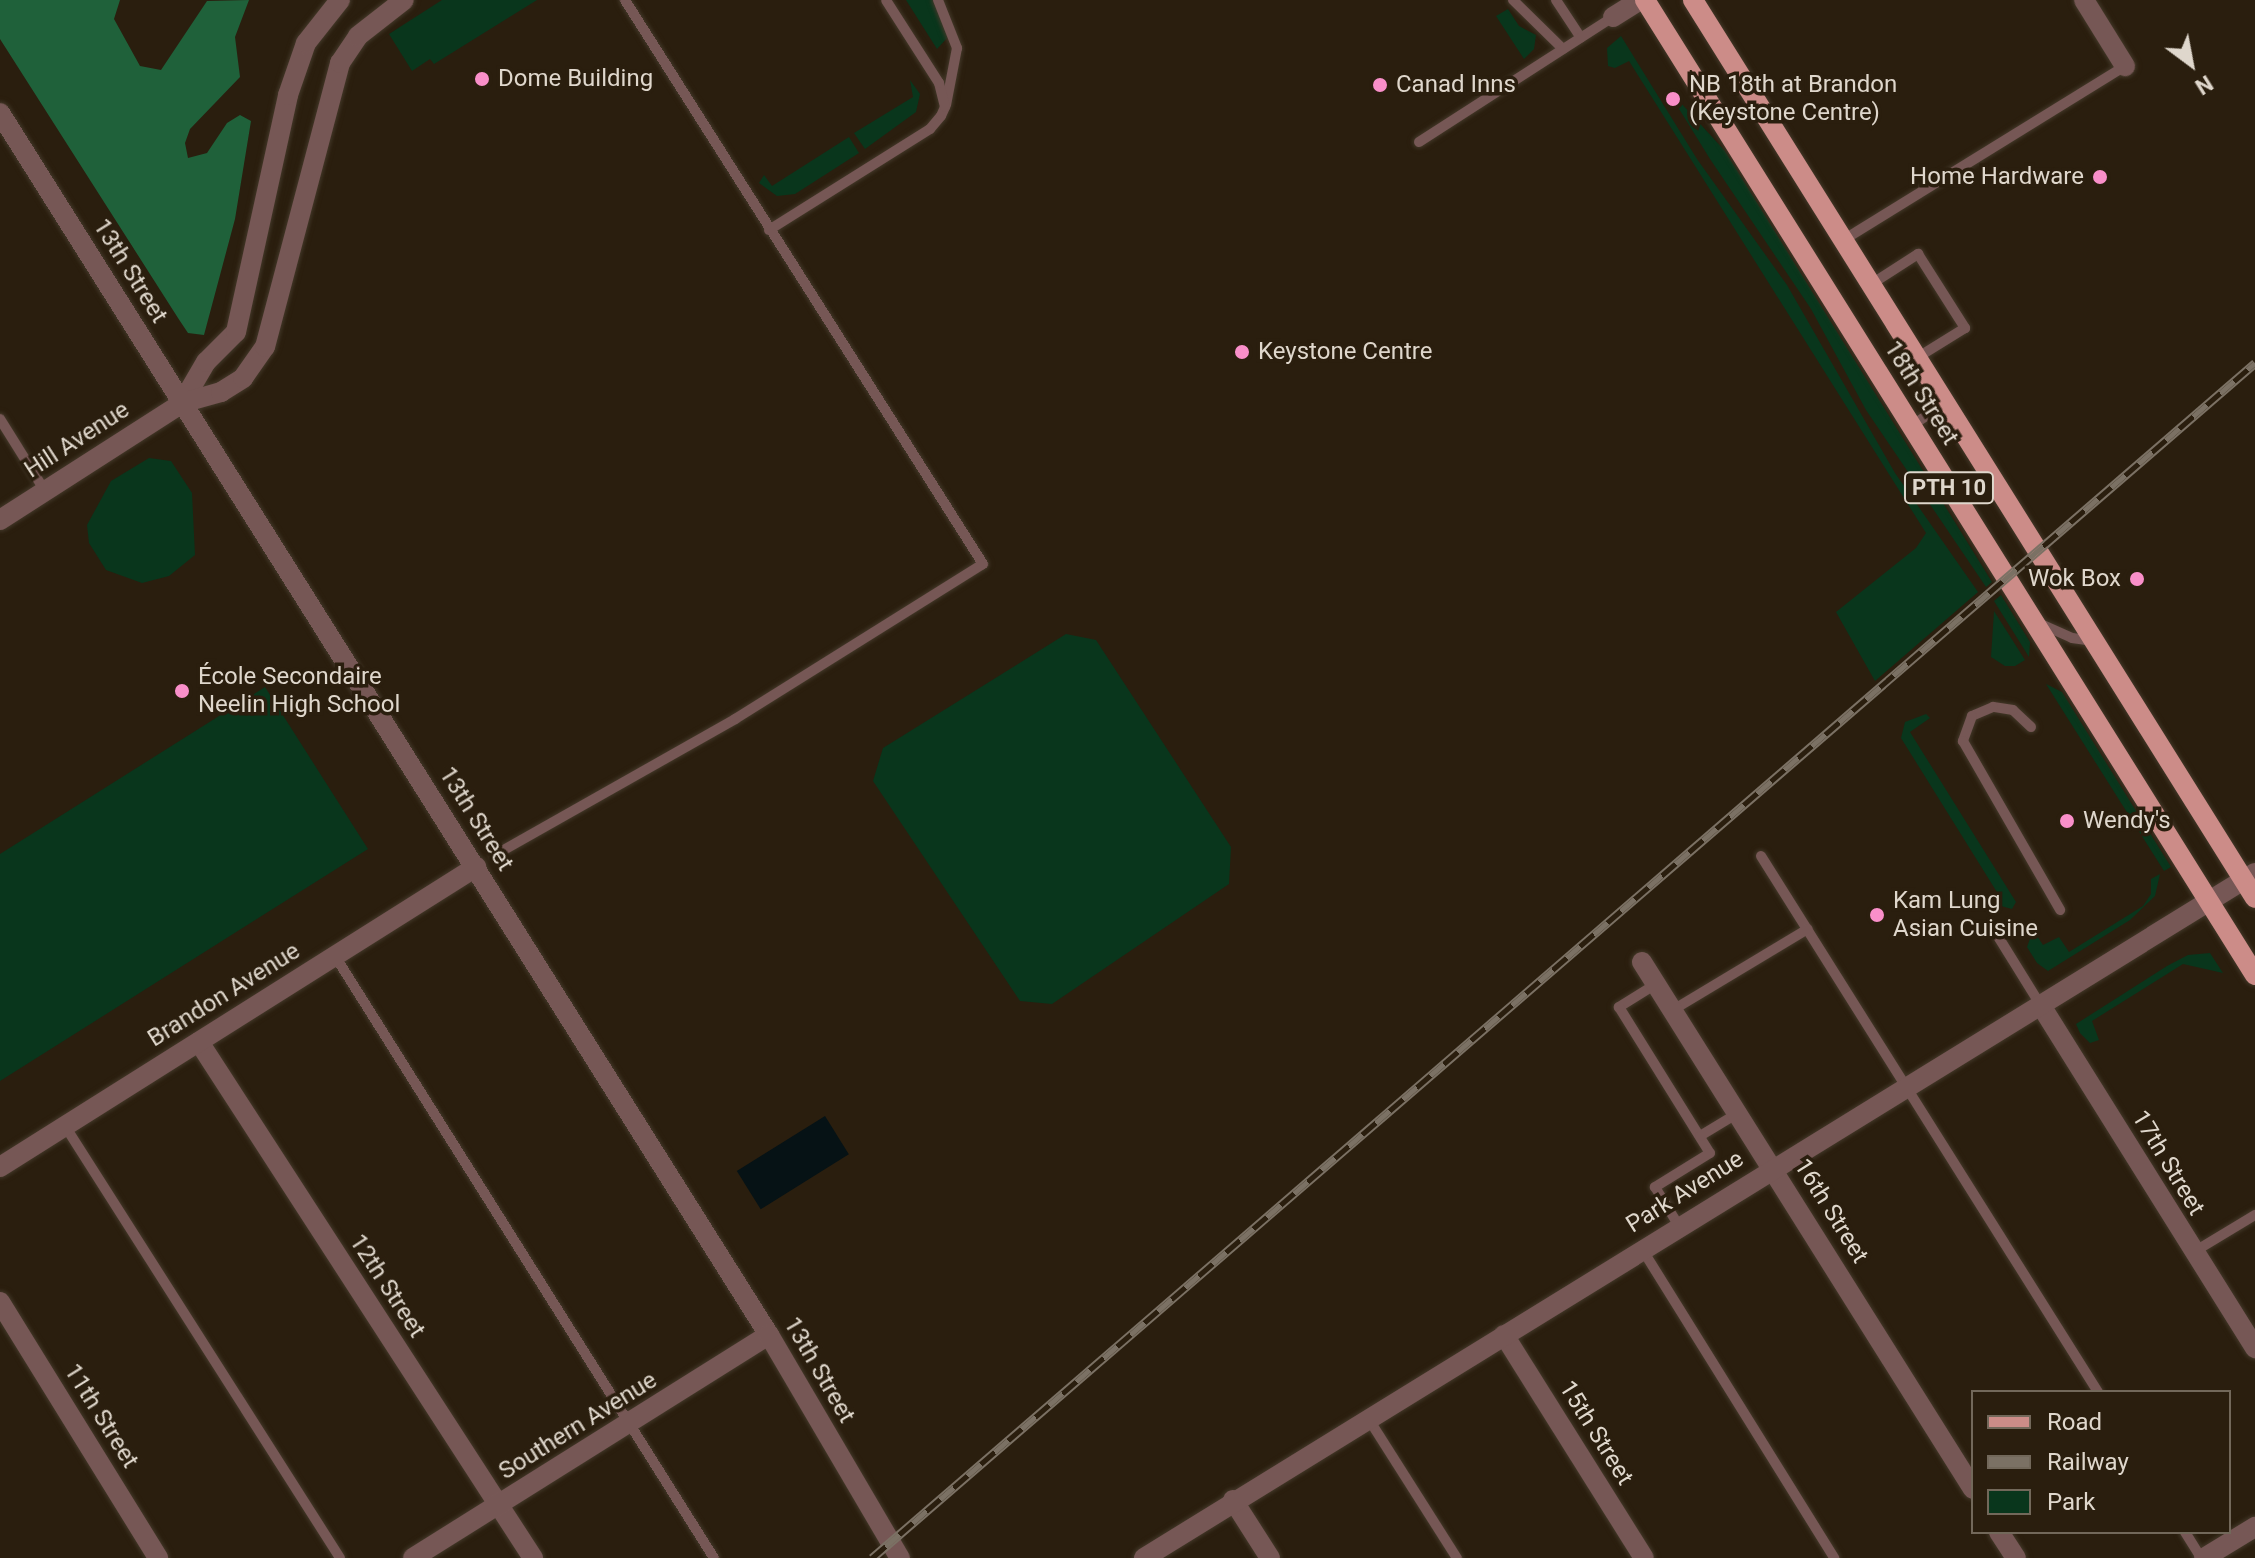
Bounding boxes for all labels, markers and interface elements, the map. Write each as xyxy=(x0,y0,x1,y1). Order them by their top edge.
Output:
north arrow xyxy=(2151,24,2231,104)
place label: Dome Building xyxy=(498,65,653,93)
marker: Dome Building xyxy=(473,70,491,88)
text: N xyxy=(2191,70,2217,99)
place label: Canad Inns xyxy=(1396,71,1516,99)
place label: NB 18th at Brandon (Keystone Centre) xyxy=(1689,71,1897,127)
marker: Canad Inns xyxy=(1371,76,1389,94)
marker: NB 18th at Brandon (Keystone Centre) xyxy=(1664,90,1682,108)
place label: Home Hardware xyxy=(1910,163,2084,191)
marker: Home Hardware xyxy=(2091,168,2109,186)
street label: 13th Street xyxy=(87,214,173,328)
street label: 18th Street xyxy=(1878,336,1964,450)
place label: Keystone Centre xyxy=(1258,338,1432,366)
marker: Keystone Centre xyxy=(1233,343,1251,361)
street label: Hill Avenue xyxy=(19,396,135,484)
road number: PTH 10 xyxy=(1903,470,1995,506)
place label: Wok Box xyxy=(2028,565,2121,593)
marker: Wok Box xyxy=(2128,570,2146,588)
place label: École Secondaire Neelin High School xyxy=(198,663,400,719)
marker: École Secondaire Neelin High School xyxy=(173,682,191,700)
street label: 13th Street xyxy=(433,762,519,876)
place label: Wendy's xyxy=(2083,807,2171,835)
marker: Wendy's xyxy=(2058,812,2076,830)
place label: Kam Lung Asian Cuisine xyxy=(1893,887,2038,943)
marker: Kam Lung Asian Cuisine xyxy=(1868,906,1886,924)
street label: Brandon Avenue xyxy=(143,937,305,1053)
street label: 17th Street xyxy=(2125,1105,2211,1221)
street label: Park Avenue xyxy=(1621,1145,1749,1239)
street label: 16th Street xyxy=(1788,1154,1874,1268)
street label: 12th Street xyxy=(343,1229,431,1343)
street label: 13th Street xyxy=(777,1312,861,1428)
street label: 11th Street xyxy=(58,1359,144,1473)
street label: Southern Avenue xyxy=(494,1366,662,1486)
street label: 15th Street xyxy=(1553,1376,1639,1490)
legend xyxy=(1971,1390,2231,1534)
text: Road xyxy=(2047,1408,2102,1436)
text: Railway xyxy=(2047,1448,2129,1476)
text: Park xyxy=(2047,1488,2095,1516)

